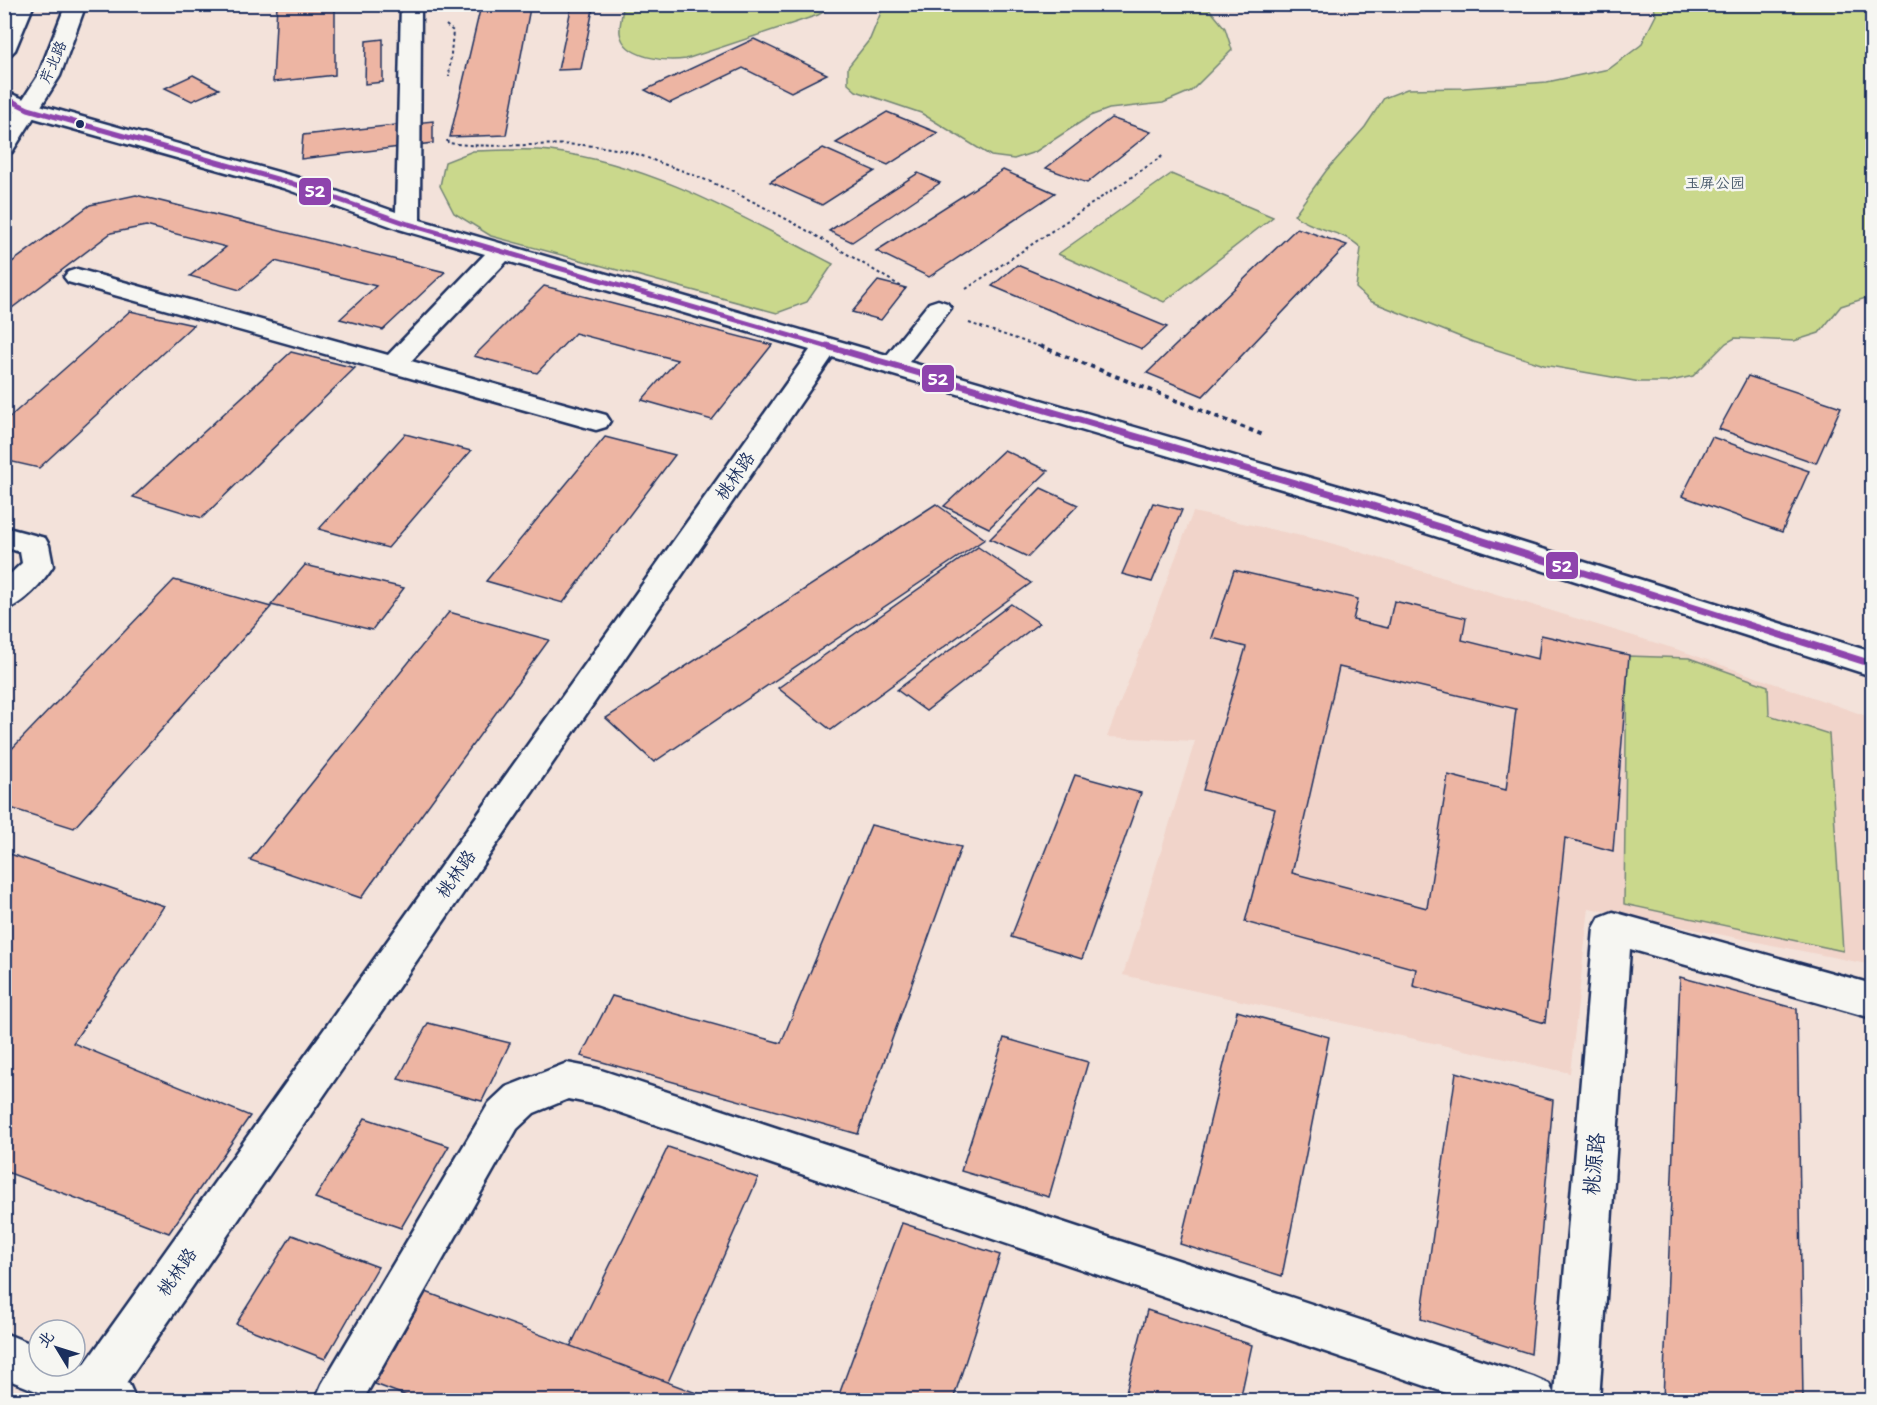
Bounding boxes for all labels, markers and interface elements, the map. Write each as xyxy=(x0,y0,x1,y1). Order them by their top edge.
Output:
street label: 芹北路 xyxy=(35,37,71,87)
unlabelled marker xyxy=(74,118,86,130)
park label: 玉屏公园 xyxy=(1685,173,1745,193)
line badge: 52 xyxy=(298,177,332,206)
text: 52 xyxy=(305,181,325,202)
line badge: 52 xyxy=(921,364,955,393)
text: 52 xyxy=(928,369,948,390)
street label: 桃林路 xyxy=(710,447,760,505)
line badge: 52 xyxy=(1545,551,1579,580)
text: 52 xyxy=(1552,556,1572,577)
street label: 桃林路 xyxy=(431,845,481,903)
street label: 桃源路 xyxy=(1577,1131,1611,1197)
street label: 桃林路 xyxy=(152,1243,202,1301)
north arrow xyxy=(27,1318,87,1378)
text: 北 xyxy=(32,1326,59,1352)

